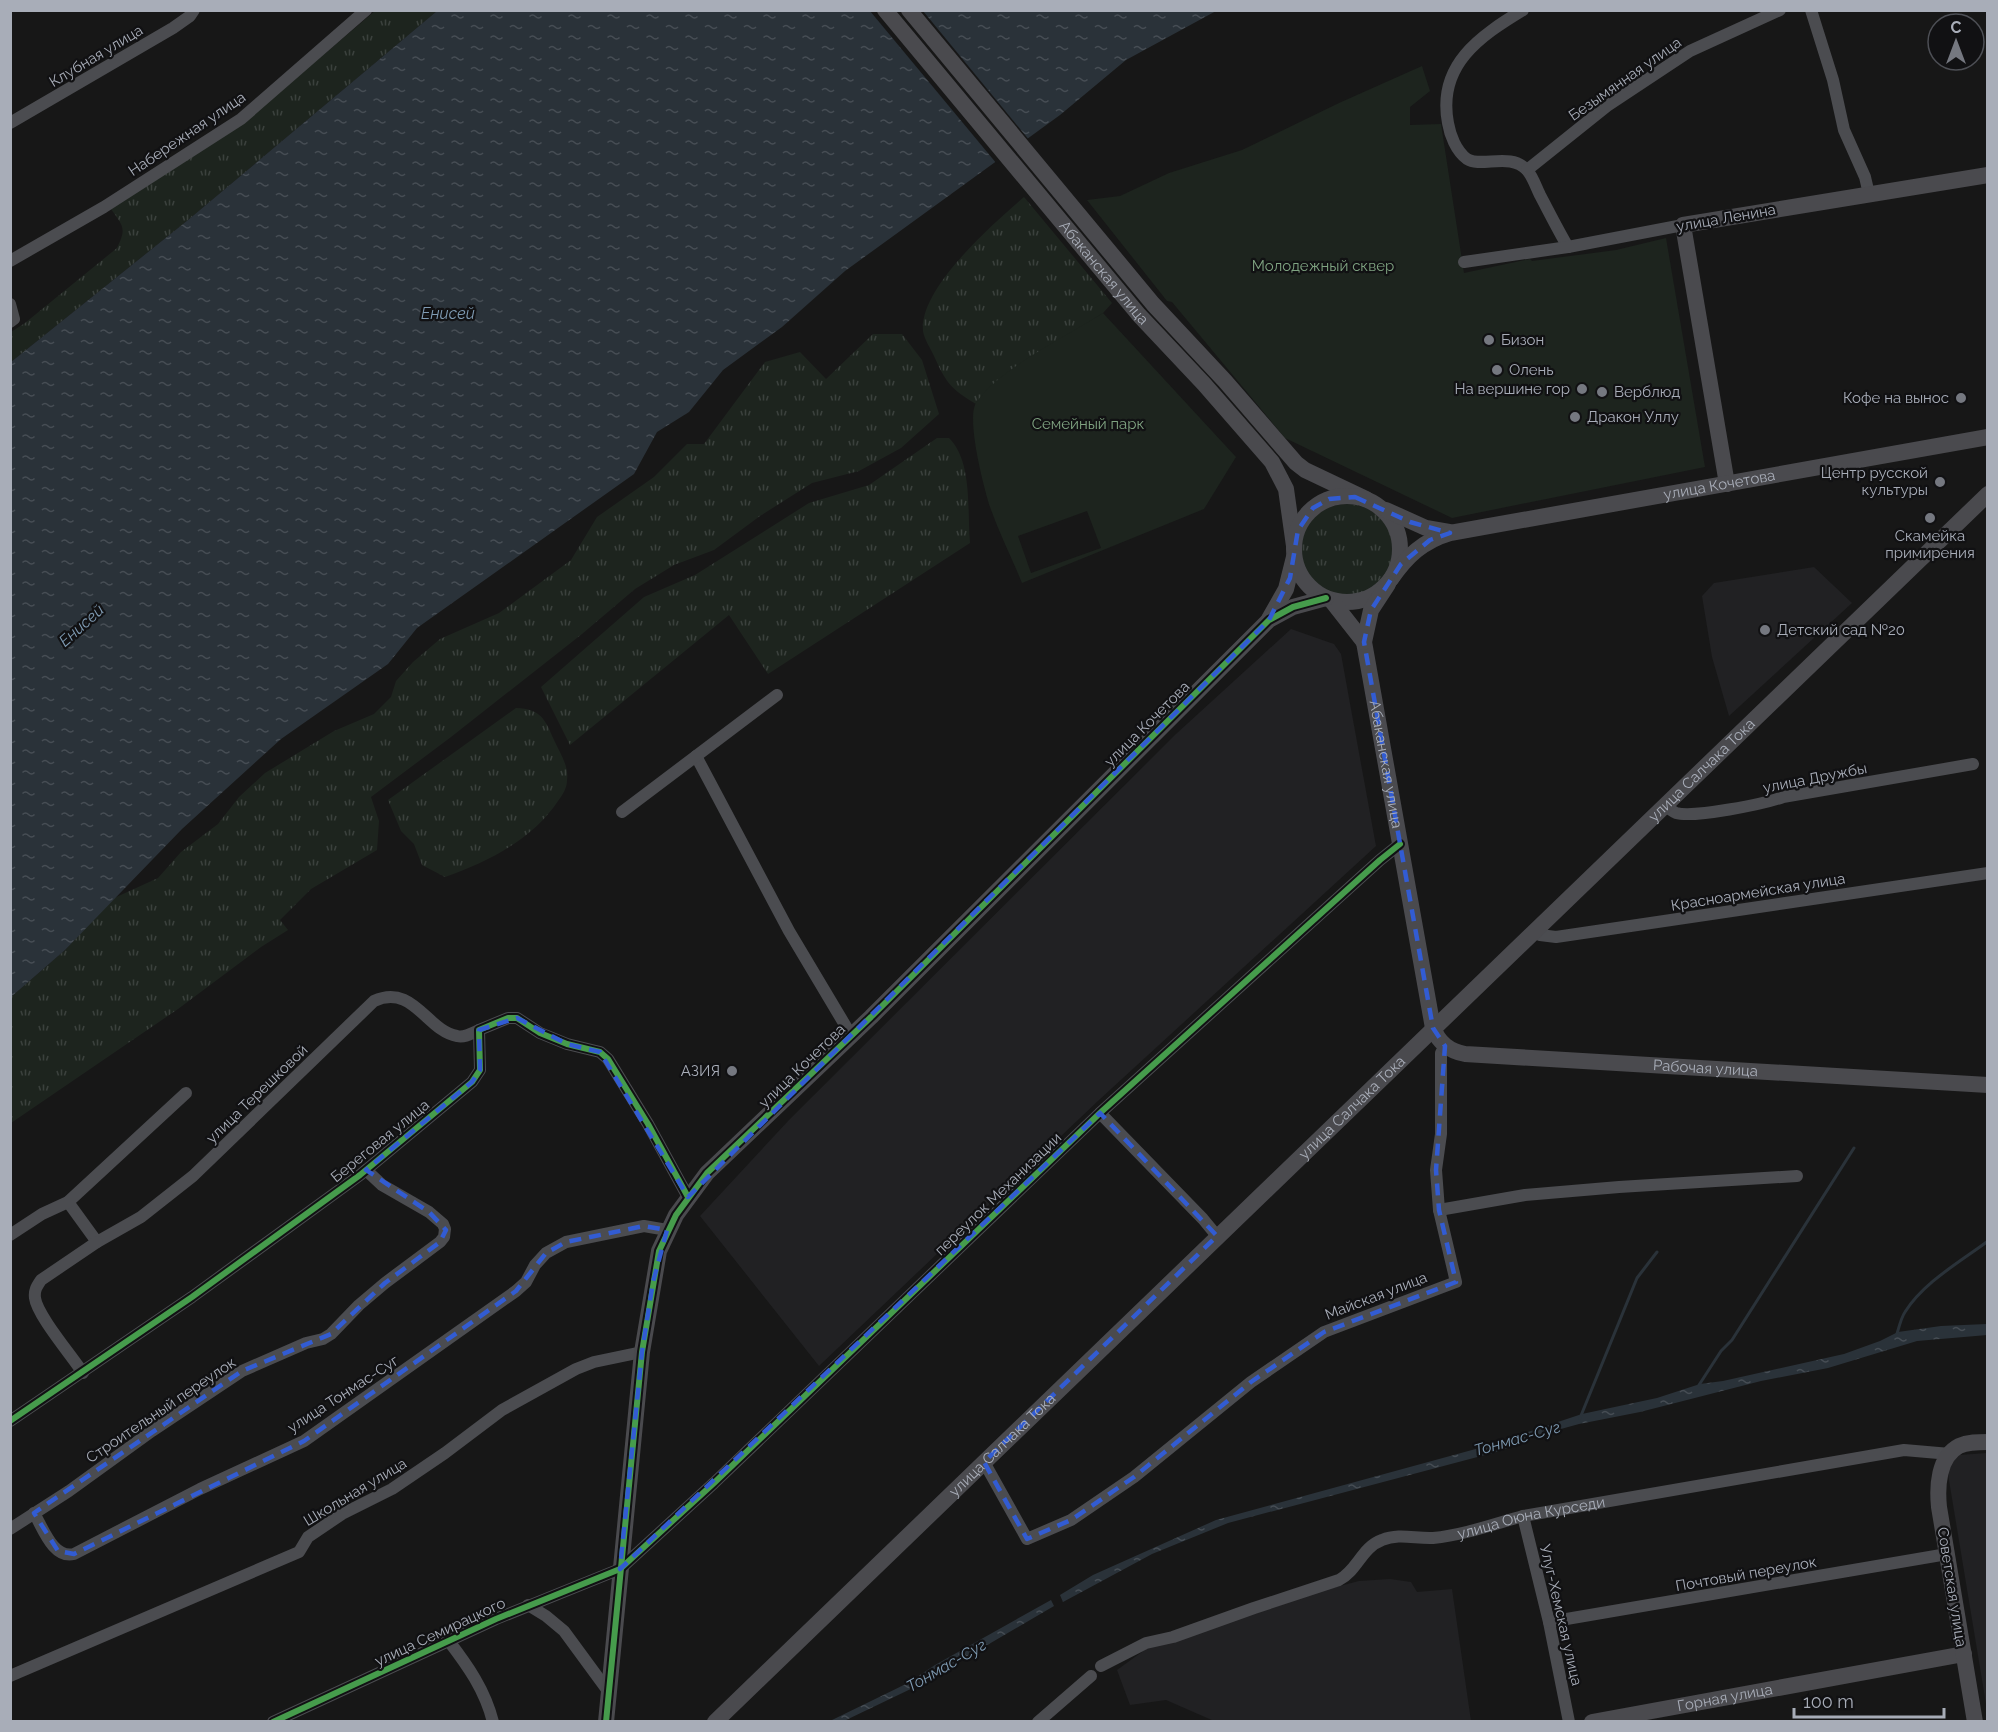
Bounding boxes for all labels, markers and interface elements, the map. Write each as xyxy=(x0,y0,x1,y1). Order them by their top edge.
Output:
north arrow xyxy=(1926,12,1986,72)
text: С xyxy=(1951,18,1962,37)
street label: Клубная улица xyxy=(46,21,146,91)
street label: Безымянная улица xyxy=(1565,33,1685,125)
street label: Набережная улица xyxy=(125,88,249,180)
street label: улица Ленина xyxy=(1675,200,1777,236)
street label: Абаканская улица xyxy=(1055,217,1152,328)
park label: Молодежный сквер xyxy=(1252,257,1394,275)
water label: Енисей xyxy=(421,304,475,323)
place label: Бизон xyxy=(1501,331,1544,349)
marker: Бизон xyxy=(1482,333,1496,347)
place label: Олень xyxy=(1509,361,1554,379)
marker: Олень xyxy=(1490,363,1504,377)
place label: На вершине гор xyxy=(1454,380,1570,398)
marker: На вершине гор xyxy=(1575,382,1589,396)
place label: Верблюд xyxy=(1614,383,1680,401)
marker: Верблюд xyxy=(1595,385,1609,399)
place label: Кофе на вынос xyxy=(1843,389,1949,407)
marker: Кофе на вынос xyxy=(1954,391,1968,405)
place label: Дракон Уллу xyxy=(1587,408,1679,426)
marker: Дракон Уллу xyxy=(1568,410,1582,424)
park label: Семейный парк xyxy=(1032,415,1145,433)
place label: Центр русской культуры xyxy=(1821,464,1928,499)
street label: улица Кочетова xyxy=(1662,466,1777,504)
marker: Центр русской культуры xyxy=(1933,475,1947,489)
marker: Скамейка примирения xyxy=(1923,511,1937,525)
place label: Скамейка примирения xyxy=(1885,527,1975,562)
water label: Енисей xyxy=(55,600,108,650)
place label: Детский сад №20 xyxy=(1777,621,1905,639)
marker: Детский сад №20 xyxy=(1758,623,1772,637)
street label: улица Кочетова xyxy=(1101,678,1193,770)
street label: Абаканская улица xyxy=(1366,699,1406,830)
street label: улица Салчака Тока xyxy=(1645,715,1759,826)
street label: улица Дружбы xyxy=(1761,759,1869,797)
street label: Красноармейская улица xyxy=(1670,869,1846,915)
street label: улица Кочетова xyxy=(755,1020,849,1112)
street label: улица Терешковой xyxy=(202,1041,312,1147)
street label: улица Салчака Тока xyxy=(1295,1052,1409,1163)
street label: Рабочая улица xyxy=(1652,1056,1758,1080)
place label: АЗИЯ xyxy=(681,1062,720,1080)
marker: АЗИЯ xyxy=(725,1064,739,1078)
street label: Береговая улица xyxy=(327,1096,433,1186)
street label: переулок Механизации xyxy=(931,1129,1065,1259)
street label: Майская улица xyxy=(1322,1268,1430,1324)
street label: улица Тонмас-Суг xyxy=(284,1351,402,1437)
street label: Строительный переулок xyxy=(83,1353,239,1467)
street label: улица Салчака Тока xyxy=(945,1390,1059,1500)
water label: Тонмас-Суг xyxy=(1472,1417,1563,1460)
street label: Школьная улица xyxy=(300,1454,410,1530)
street label: улица Оюна Курседи xyxy=(1456,1493,1606,1543)
street label: Советская улица xyxy=(1934,1526,1970,1648)
street label: Улуг-Хемская улица xyxy=(1536,1543,1586,1687)
street label: Почтовый переулок xyxy=(1674,1553,1818,1595)
street label: улица Семирацкого xyxy=(372,1594,508,1670)
water label: Тонмас-Суг xyxy=(903,1635,990,1696)
street label: Горная улица xyxy=(1676,1680,1774,1715)
scale bar xyxy=(1794,1681,1944,1719)
text: 100 m xyxy=(1803,1691,1854,1712)

